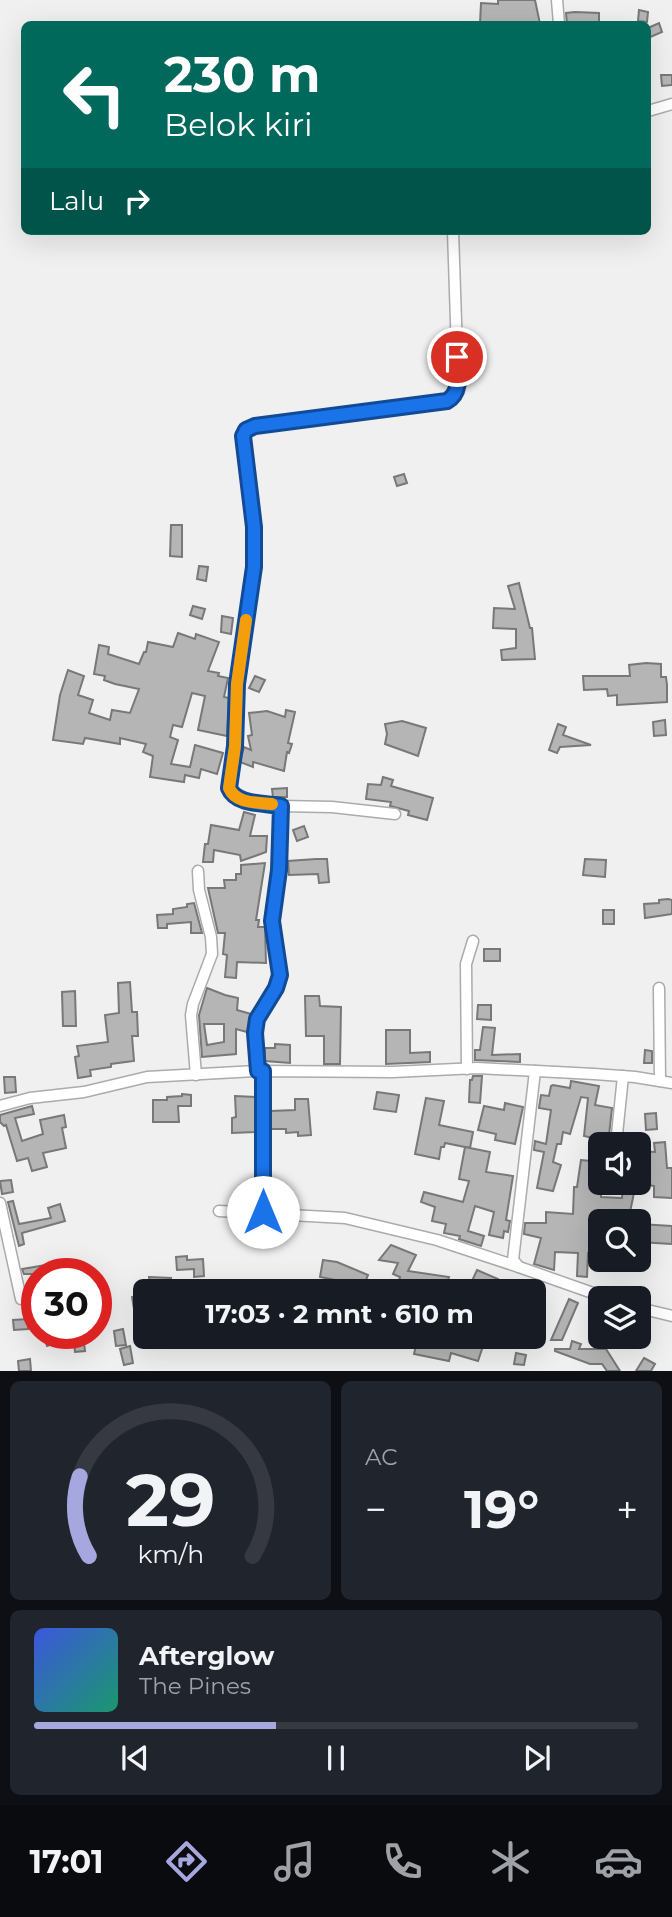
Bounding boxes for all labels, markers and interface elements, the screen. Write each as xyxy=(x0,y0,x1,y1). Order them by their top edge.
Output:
text: 230 m xyxy=(164,45,320,104)
icon: left xyxy=(49,49,140,140)
text: Belok kiri xyxy=(164,105,313,144)
icon: right xyxy=(118,182,156,220)
text: Lalu xyxy=(49,185,104,217)
pin xyxy=(427,327,487,387)
icon: arrive xyxy=(438,338,476,376)
map controls xyxy=(588,1132,651,1349)
button: sound xyxy=(588,1132,651,1195)
position arrow xyxy=(226,1175,300,1249)
button: search xyxy=(588,1209,651,1272)
speed limit sign: 30 xyxy=(21,1258,112,1349)
button: layers xyxy=(588,1286,651,1349)
text: 17:03 · 2 mnt · 610 m xyxy=(205,1298,474,1330)
text: AC xyxy=(365,1443,398,1471)
text: 29 xyxy=(126,1457,215,1545)
text: 19° xyxy=(464,1478,539,1541)
text: − xyxy=(365,1486,387,1533)
text: + xyxy=(616,1486,638,1533)
text: km/h xyxy=(137,1539,204,1569)
text: Afterglow xyxy=(139,1640,274,1672)
text: The Pines xyxy=(139,1672,251,1700)
icon: previous xyxy=(116,1739,154,1777)
icon: pause xyxy=(317,1739,355,1777)
icon: next xyxy=(518,1739,556,1777)
icon: directions xyxy=(162,1837,211,1886)
icon: music xyxy=(270,1837,319,1886)
icon: phone xyxy=(378,1837,427,1886)
icon: climate xyxy=(486,1837,535,1886)
icon: car xyxy=(594,1837,643,1886)
text: 17:01 xyxy=(29,1842,104,1881)

